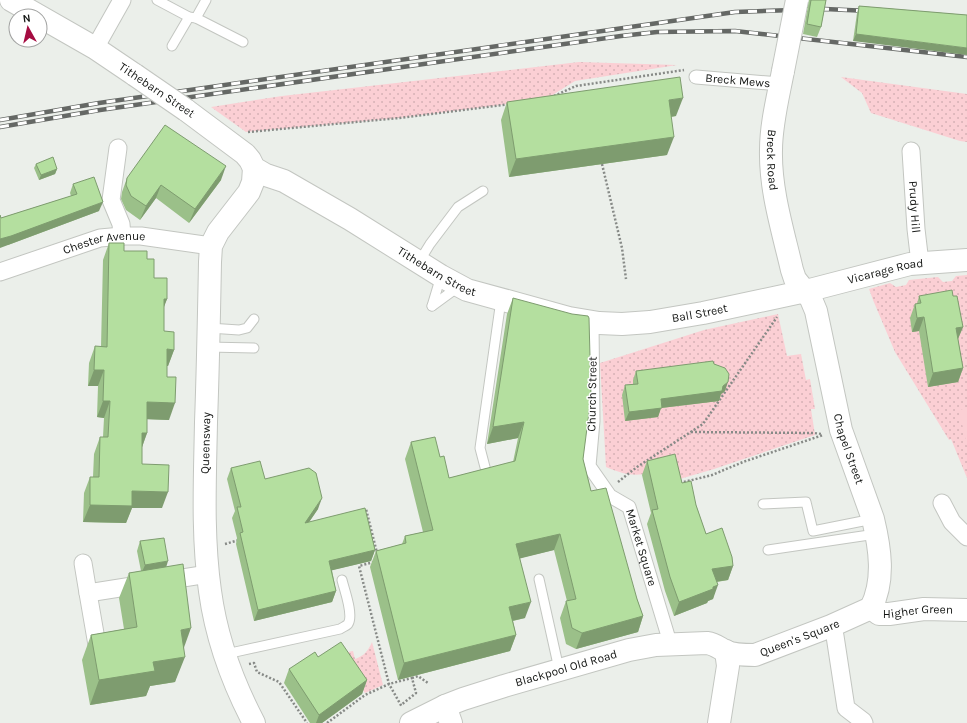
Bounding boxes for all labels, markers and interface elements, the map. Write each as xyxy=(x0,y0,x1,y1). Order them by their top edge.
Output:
north arrow xyxy=(8,8,48,48)
text: N xyxy=(22,12,31,26)
street label: Tithebarn Street xyxy=(116,59,198,121)
street label: Breck Mews xyxy=(705,71,771,90)
street label: Breck Road xyxy=(764,129,781,192)
street label: Prudy Hill xyxy=(906,180,923,234)
street label: Chester Avenue xyxy=(61,229,146,257)
street label: Tithebarn Street xyxy=(395,243,478,299)
street label: Vicarage Road xyxy=(846,256,924,287)
street label: Ball Street xyxy=(671,301,729,325)
street label: Church Street xyxy=(584,356,600,432)
street label: Queensway xyxy=(198,411,213,474)
street label: Chapel Street xyxy=(831,412,867,486)
street label: Market Square xyxy=(623,507,660,588)
street label: Higher Green xyxy=(883,602,953,621)
street label: Queen's Square xyxy=(758,616,842,660)
street label: Blackpool Old Road xyxy=(513,647,619,689)

